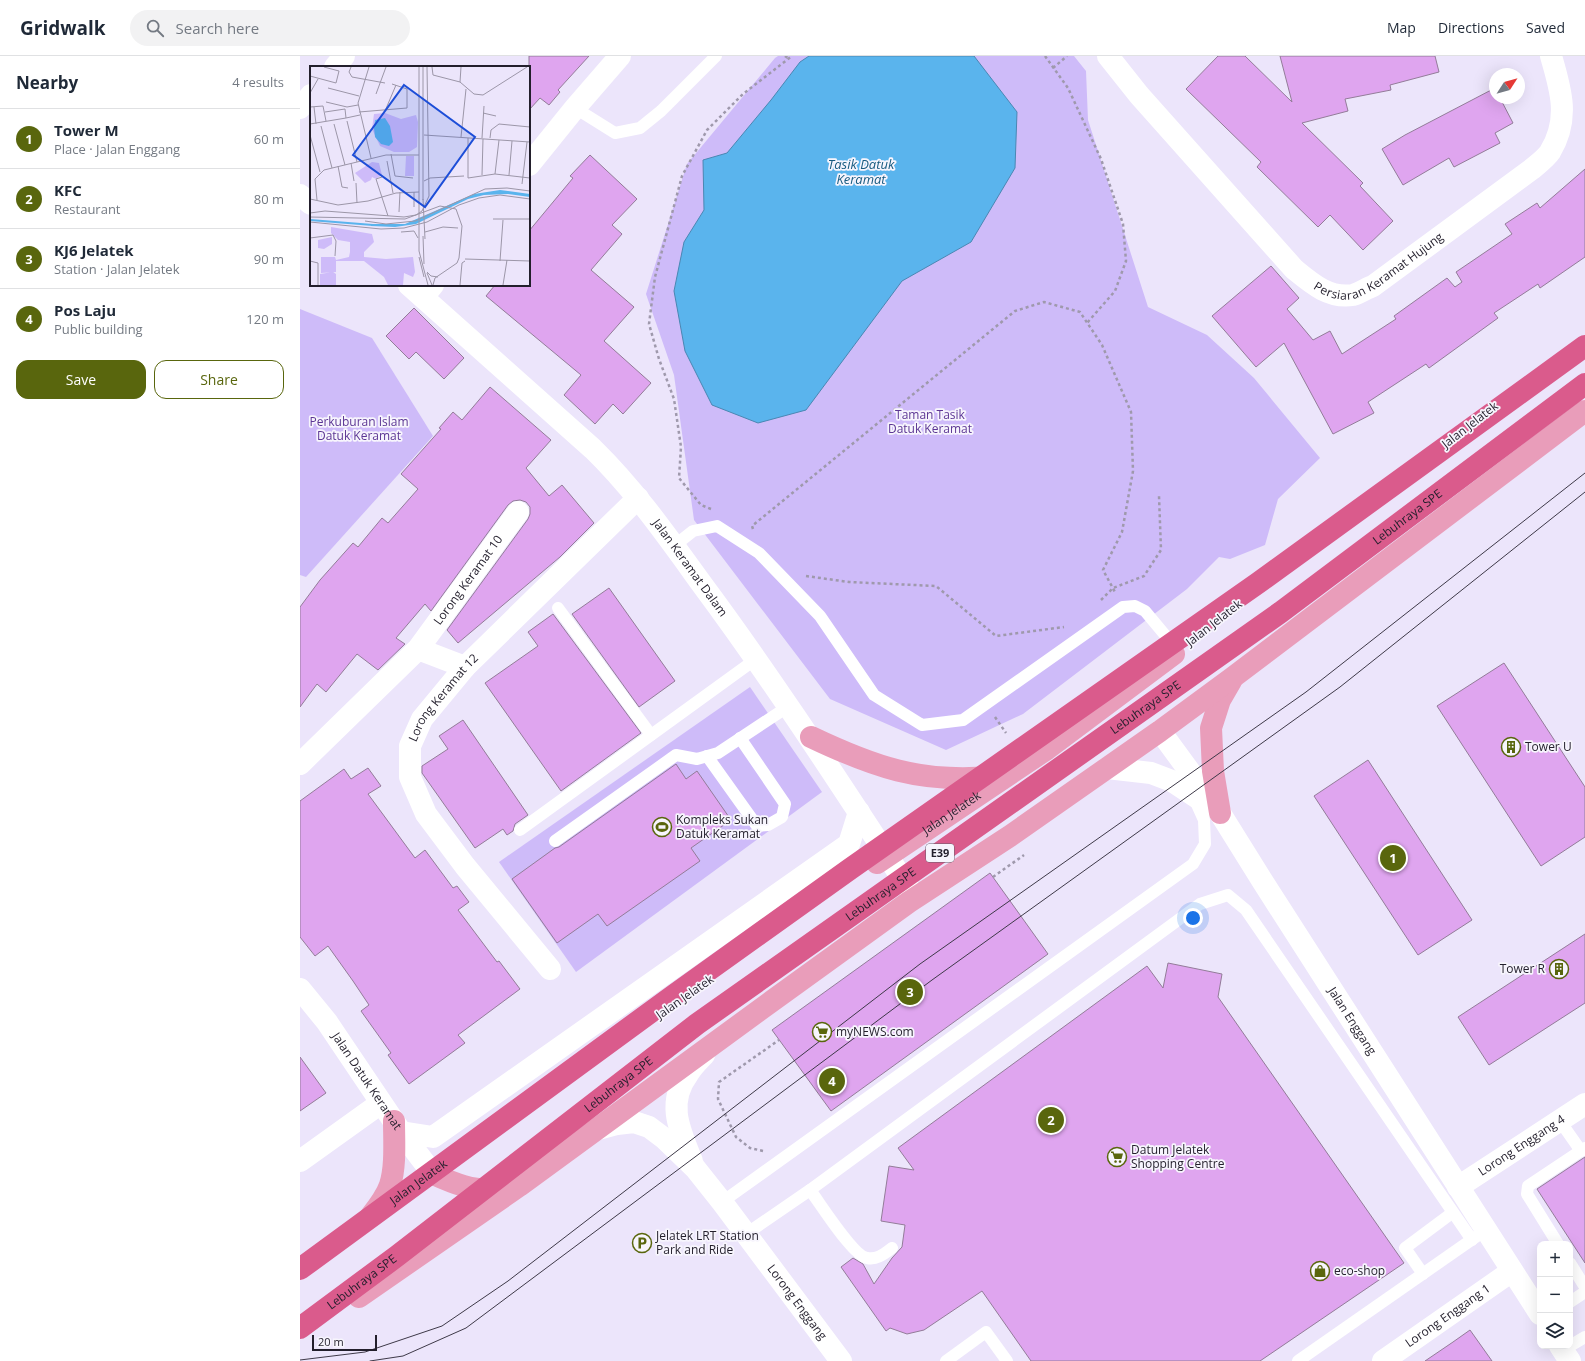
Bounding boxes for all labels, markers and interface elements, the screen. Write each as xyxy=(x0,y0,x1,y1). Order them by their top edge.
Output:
search box xyxy=(130,10,410,46)
text: Gridwalk xyxy=(20,15,106,41)
icon: search xyxy=(144,17,166,39)
text: Search here xyxy=(176,18,259,38)
text: Map xyxy=(1387,18,1416,37)
text: Directions xyxy=(1438,18,1504,37)
text: Saved xyxy=(1526,18,1565,37)
inset map xyxy=(310,66,530,286)
north arrow xyxy=(1489,68,1525,104)
text: Nearby xyxy=(16,71,78,94)
text: 4 results xyxy=(232,73,284,91)
text: Tower M xyxy=(54,120,119,140)
text: 1 xyxy=(25,130,33,148)
text: 60 m xyxy=(254,130,284,148)
text: Place · Jalan Enggang xyxy=(54,140,180,158)
water label: Tasik Datuk Keramat xyxy=(828,155,895,188)
text: KFC xyxy=(54,180,82,200)
text: 2 xyxy=(25,190,33,208)
text: 80 m xyxy=(254,190,284,208)
text: Restaurant xyxy=(54,200,121,218)
street label: Persiaran Keramat Hujung xyxy=(1311,228,1447,304)
text: KJ6 Jelatek xyxy=(54,240,134,260)
text: 3 xyxy=(25,250,33,268)
text: 90 m xyxy=(254,250,284,268)
text: Station · Jalan Jelatek xyxy=(54,260,180,278)
text: Pos Laju xyxy=(54,300,116,320)
text: 4 xyxy=(25,310,33,328)
text: 120 m xyxy=(246,310,284,328)
text: Public building xyxy=(54,320,143,338)
button: Save xyxy=(16,360,146,399)
button: Share xyxy=(154,360,284,399)
street label: Jalan Jelatek xyxy=(1437,397,1502,453)
park label: Taman Tasik Datuk Keramat xyxy=(888,406,972,437)
park label: Perkuburan Islam Datuk Keramat xyxy=(309,413,409,444)
street label: Lebuhraya SPE xyxy=(1369,485,1446,548)
street label: Jalan Keramat Dalam xyxy=(648,514,732,620)
street label: Lorong Keramat 10 xyxy=(429,531,506,628)
street label: Jalan Jelatek xyxy=(1181,595,1246,651)
street label: Lorong Keramat 12 xyxy=(404,649,482,744)
street label: Lebuhraya SPE xyxy=(1106,676,1184,738)
building icon: Tower U xyxy=(1500,736,1522,758)
place label: Tower U xyxy=(1525,738,1572,755)
street label: Jalan Jelatek xyxy=(918,786,985,839)
place label: Kompleks Sukan Datuk Keramat xyxy=(676,811,768,842)
sports icon: Kompleks Sukan Datuk Keramat xyxy=(651,816,673,838)
pin: 1 xyxy=(1380,843,1406,873)
road number: E39 xyxy=(926,844,954,862)
street label: Lebuhraya SPE xyxy=(842,863,919,925)
your location xyxy=(1183,908,1203,928)
building icon: Tower R xyxy=(1548,958,1570,980)
place label: Tower R xyxy=(1500,960,1546,977)
street label: Jalan Jelatek xyxy=(652,970,718,1023)
pin: 3 xyxy=(897,977,923,1007)
street label: Jalan Enggang xyxy=(1324,983,1381,1058)
supermarket icon: myNEWS.com xyxy=(811,1021,833,1043)
place label: myNEWS.com xyxy=(836,1023,914,1040)
street label: Jalan Datuk Keramat xyxy=(328,1028,406,1133)
street label: Lebuhraya SPE xyxy=(580,1052,656,1116)
pin: 4 xyxy=(819,1066,845,1096)
pin: 2 xyxy=(1038,1105,1064,1135)
street label: Lorong Enggang 4 xyxy=(1475,1110,1568,1180)
place label: Datum Jelatek Shopping Centre xyxy=(1131,1141,1225,1172)
supermarket icon: Datum Jelatek Shopping Centre xyxy=(1106,1146,1128,1168)
street label: Jalan Jelatek xyxy=(385,1155,451,1209)
place label: Jelatek LRT Station Park and Ride xyxy=(655,1227,759,1258)
parking icon: Jelatek LRT Station Park and Ride xyxy=(631,1232,653,1254)
map controls xyxy=(1537,1241,1573,1349)
button: + xyxy=(1537,1241,1573,1277)
street label: Lebuhraya SPE xyxy=(323,1250,400,1313)
shop icon: eco-shop xyxy=(1309,1260,1331,1282)
street label: Lorong Enggang xyxy=(764,1261,831,1343)
place label: eco-shop xyxy=(1334,1262,1385,1279)
button: − xyxy=(1537,1277,1573,1313)
street label: Lorong Enggang 1 xyxy=(1402,1280,1493,1351)
button: layers xyxy=(1537,1313,1573,1349)
scale bar xyxy=(312,1333,377,1352)
text: 20 m xyxy=(318,1334,344,1349)

